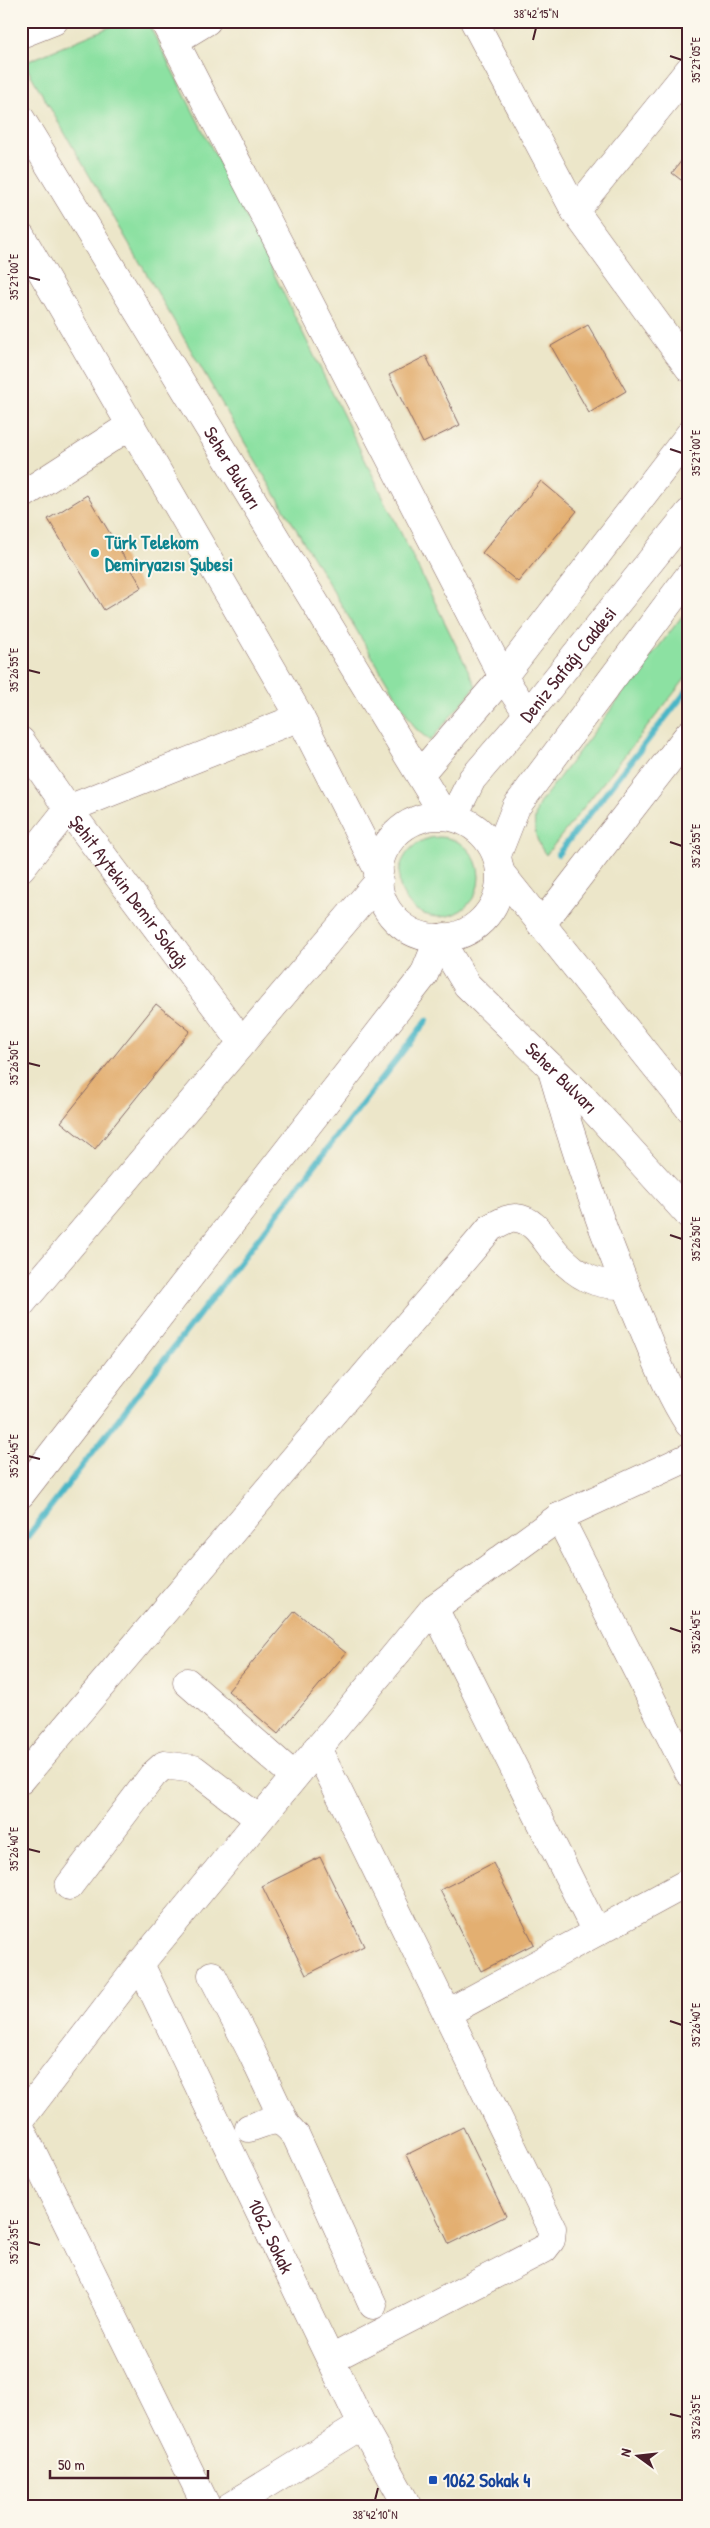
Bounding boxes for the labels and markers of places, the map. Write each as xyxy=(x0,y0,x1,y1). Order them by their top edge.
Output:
place label: Türk Telekom Demiryazısı Şubesi xyxy=(104,529,233,578)
marker: Türk Telekom Demiryazısı Şubesi xyxy=(89,547,101,559)
place label: 1062 Sokak 4 xyxy=(443,2467,530,2493)
marker: 1062 Sokak 4 xyxy=(427,2474,439,2486)

